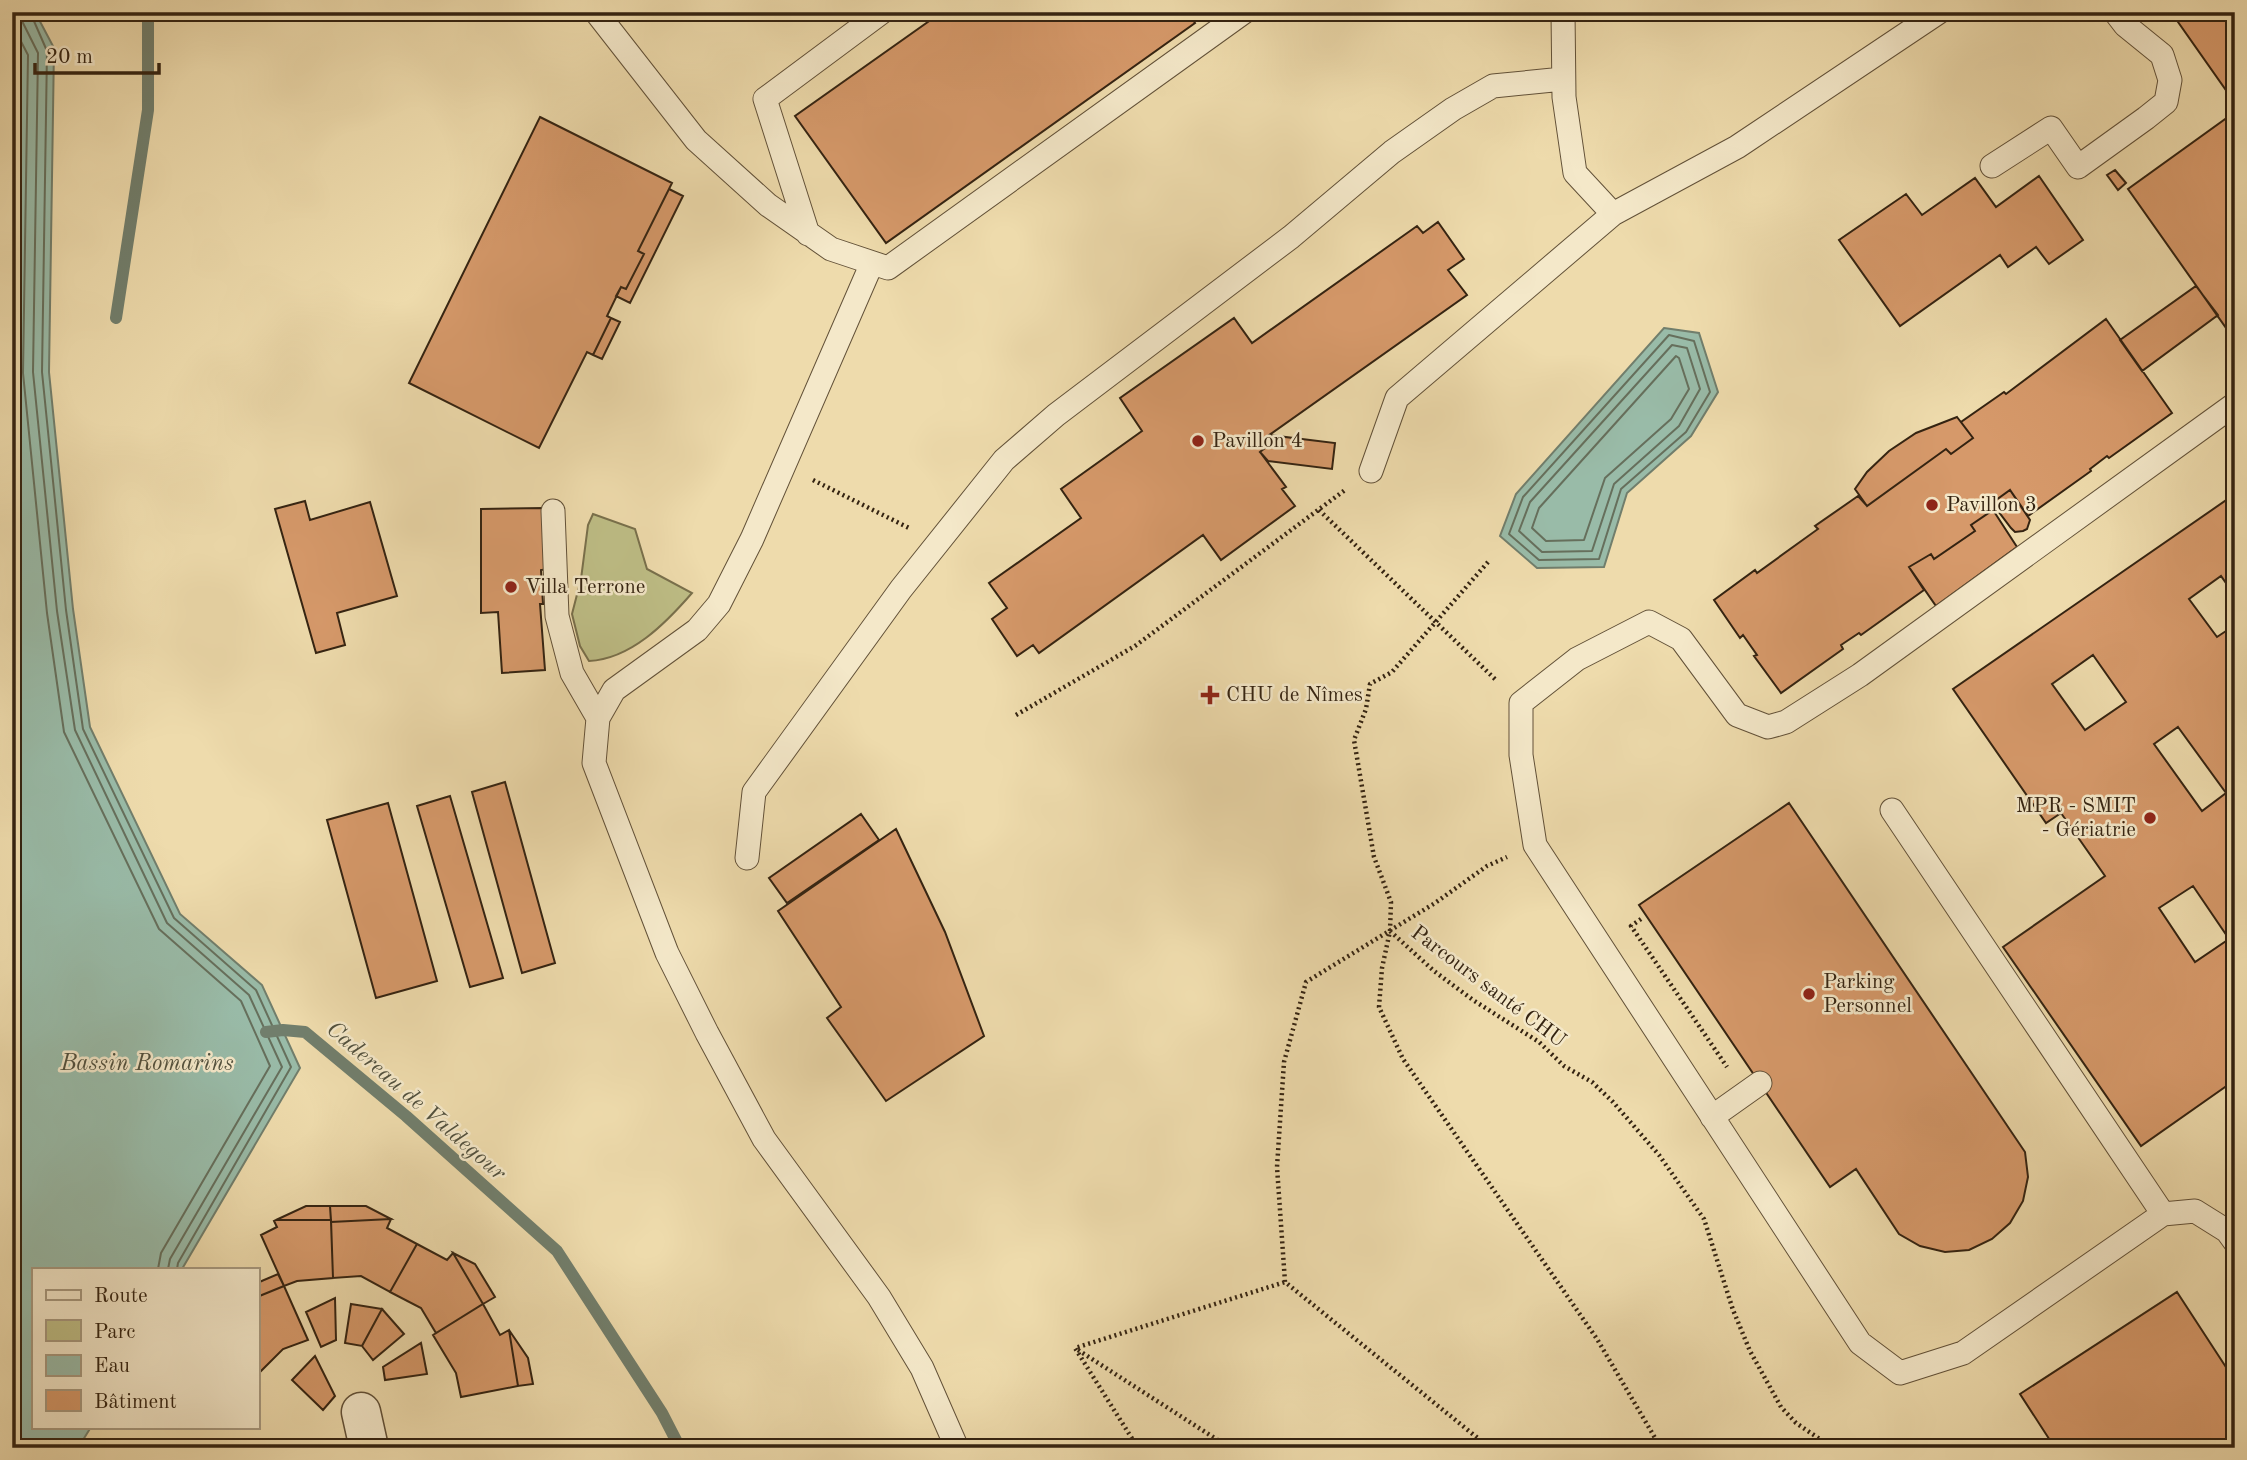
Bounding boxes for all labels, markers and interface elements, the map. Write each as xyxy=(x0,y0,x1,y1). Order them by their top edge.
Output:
scale bar xyxy=(35,32,159,76)
text: 20 m xyxy=(46,47,93,68)
place label: Pavillon 4 xyxy=(1212,431,1303,452)
marker: Pavillon 4 xyxy=(1190,433,1206,449)
place label: Pavillon 3 xyxy=(1946,495,2037,516)
marker: Pavillon 3 xyxy=(1924,497,1940,513)
place label: Villa Terrone xyxy=(525,577,645,598)
marker: Villa Terrone xyxy=(503,579,519,595)
marker: CHU de Nîmes xyxy=(1200,685,1220,705)
place label: CHU de Nîmes xyxy=(1226,685,1363,706)
place label: MPR - SMIT - Gériatrie xyxy=(2016,796,2136,841)
marker: MPR - SMIT - Gériatrie xyxy=(2142,810,2158,826)
street label: Parcours santé CHU xyxy=(1407,922,1569,1052)
place label: Parking Personnel xyxy=(1823,972,1912,1017)
marker: Parking Personnel xyxy=(1801,986,1817,1002)
water label: Cadereau de Valdegour xyxy=(321,1017,511,1186)
water label: Bassin Romarins xyxy=(59,1052,234,1075)
legend xyxy=(32,1268,259,1428)
text: Route xyxy=(94,1286,148,1307)
text: Parc xyxy=(94,1322,136,1343)
text: Eau xyxy=(94,1356,130,1377)
text: Bâtiment xyxy=(94,1392,177,1413)

